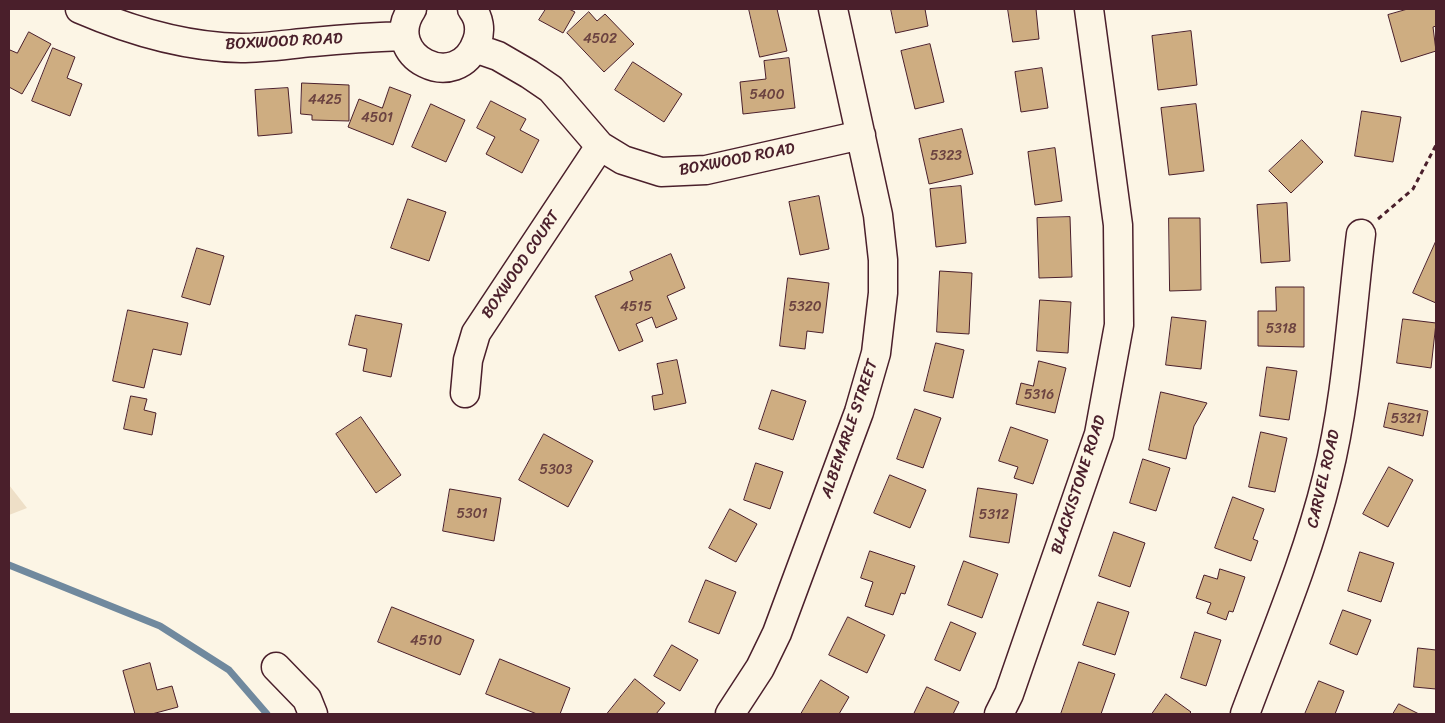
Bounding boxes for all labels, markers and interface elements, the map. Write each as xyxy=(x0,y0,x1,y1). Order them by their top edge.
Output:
street label: BOXWOOD ROAD xyxy=(225,29,343,55)
house number: 4502 xyxy=(583,31,617,47)
house number: 5400 xyxy=(750,87,784,103)
house number: 4425 xyxy=(308,92,342,108)
house number: 4501 xyxy=(361,110,393,126)
street label: BOXWOOD ROAD xyxy=(678,139,796,181)
house number: 5323 xyxy=(930,148,962,164)
street label: BOXWOOD COURT xyxy=(478,207,564,323)
house number: 4515 xyxy=(620,299,652,315)
house number: 5320 xyxy=(788,299,822,315)
house number: 5318 xyxy=(1266,321,1296,337)
street label: ALBEMARLE STREET xyxy=(817,357,883,501)
house number: 5316 xyxy=(1024,387,1054,403)
house number: 5321 xyxy=(1391,411,1421,427)
street label: BLACKISTONE ROAD xyxy=(1048,413,1110,557)
street label: CARVEL ROAD xyxy=(1303,428,1345,530)
house number: 5303 xyxy=(540,462,572,478)
house number: 5301 xyxy=(456,506,488,522)
house number: 5312 xyxy=(979,507,1009,523)
house number: 4510 xyxy=(410,633,442,649)

